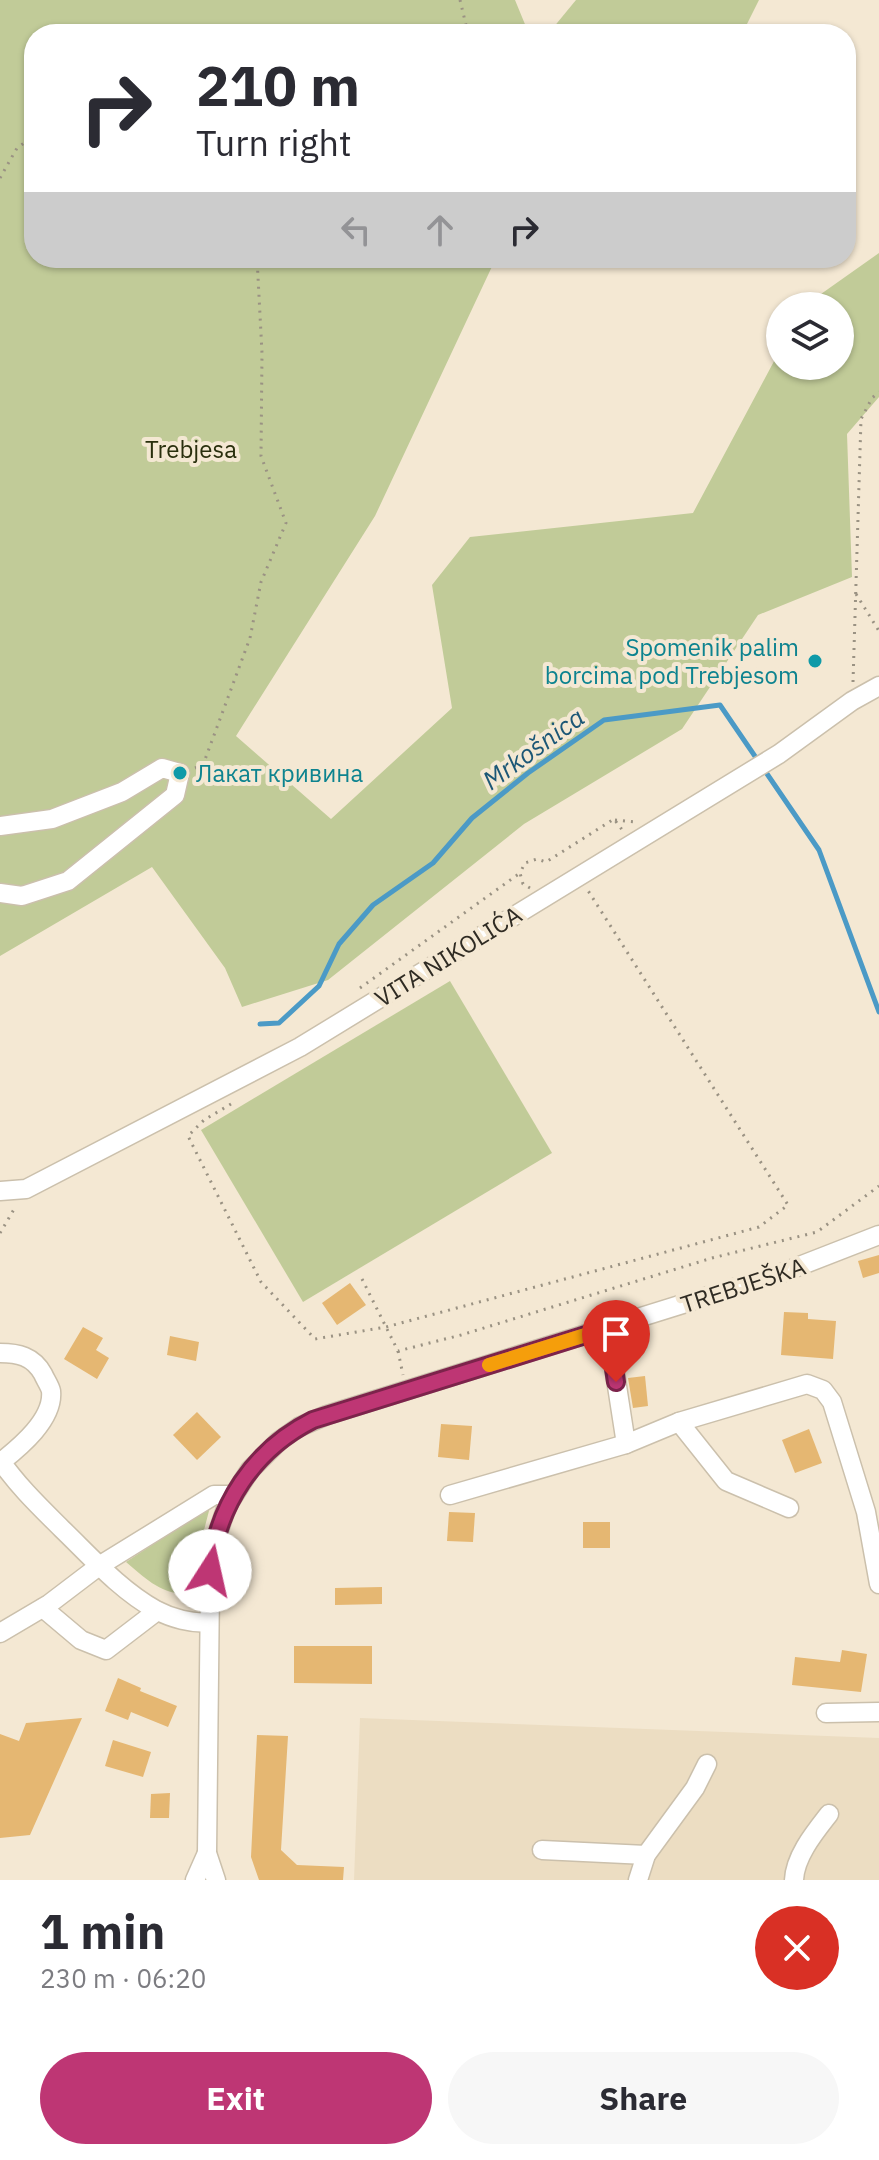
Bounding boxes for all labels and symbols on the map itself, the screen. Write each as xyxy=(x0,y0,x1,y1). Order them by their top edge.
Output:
park label: Trebjesa xyxy=(145,433,237,465)
place label: Spomenik palim borcima pod Trebjesom xyxy=(545,631,799,691)
marker: Spomenik palim borcima pod Trebjesom xyxy=(806,652,824,670)
water label: Mrkošnica xyxy=(475,699,591,797)
place label: Лакат кривина xyxy=(196,757,363,789)
marker: Лакат кривина xyxy=(171,764,189,782)
street label: VITA NIKOLIĆA xyxy=(369,898,527,1014)
street label: TREBJEŠKA xyxy=(677,1250,809,1320)
pin xyxy=(582,1300,650,1382)
position arrow xyxy=(168,1529,252,1613)

